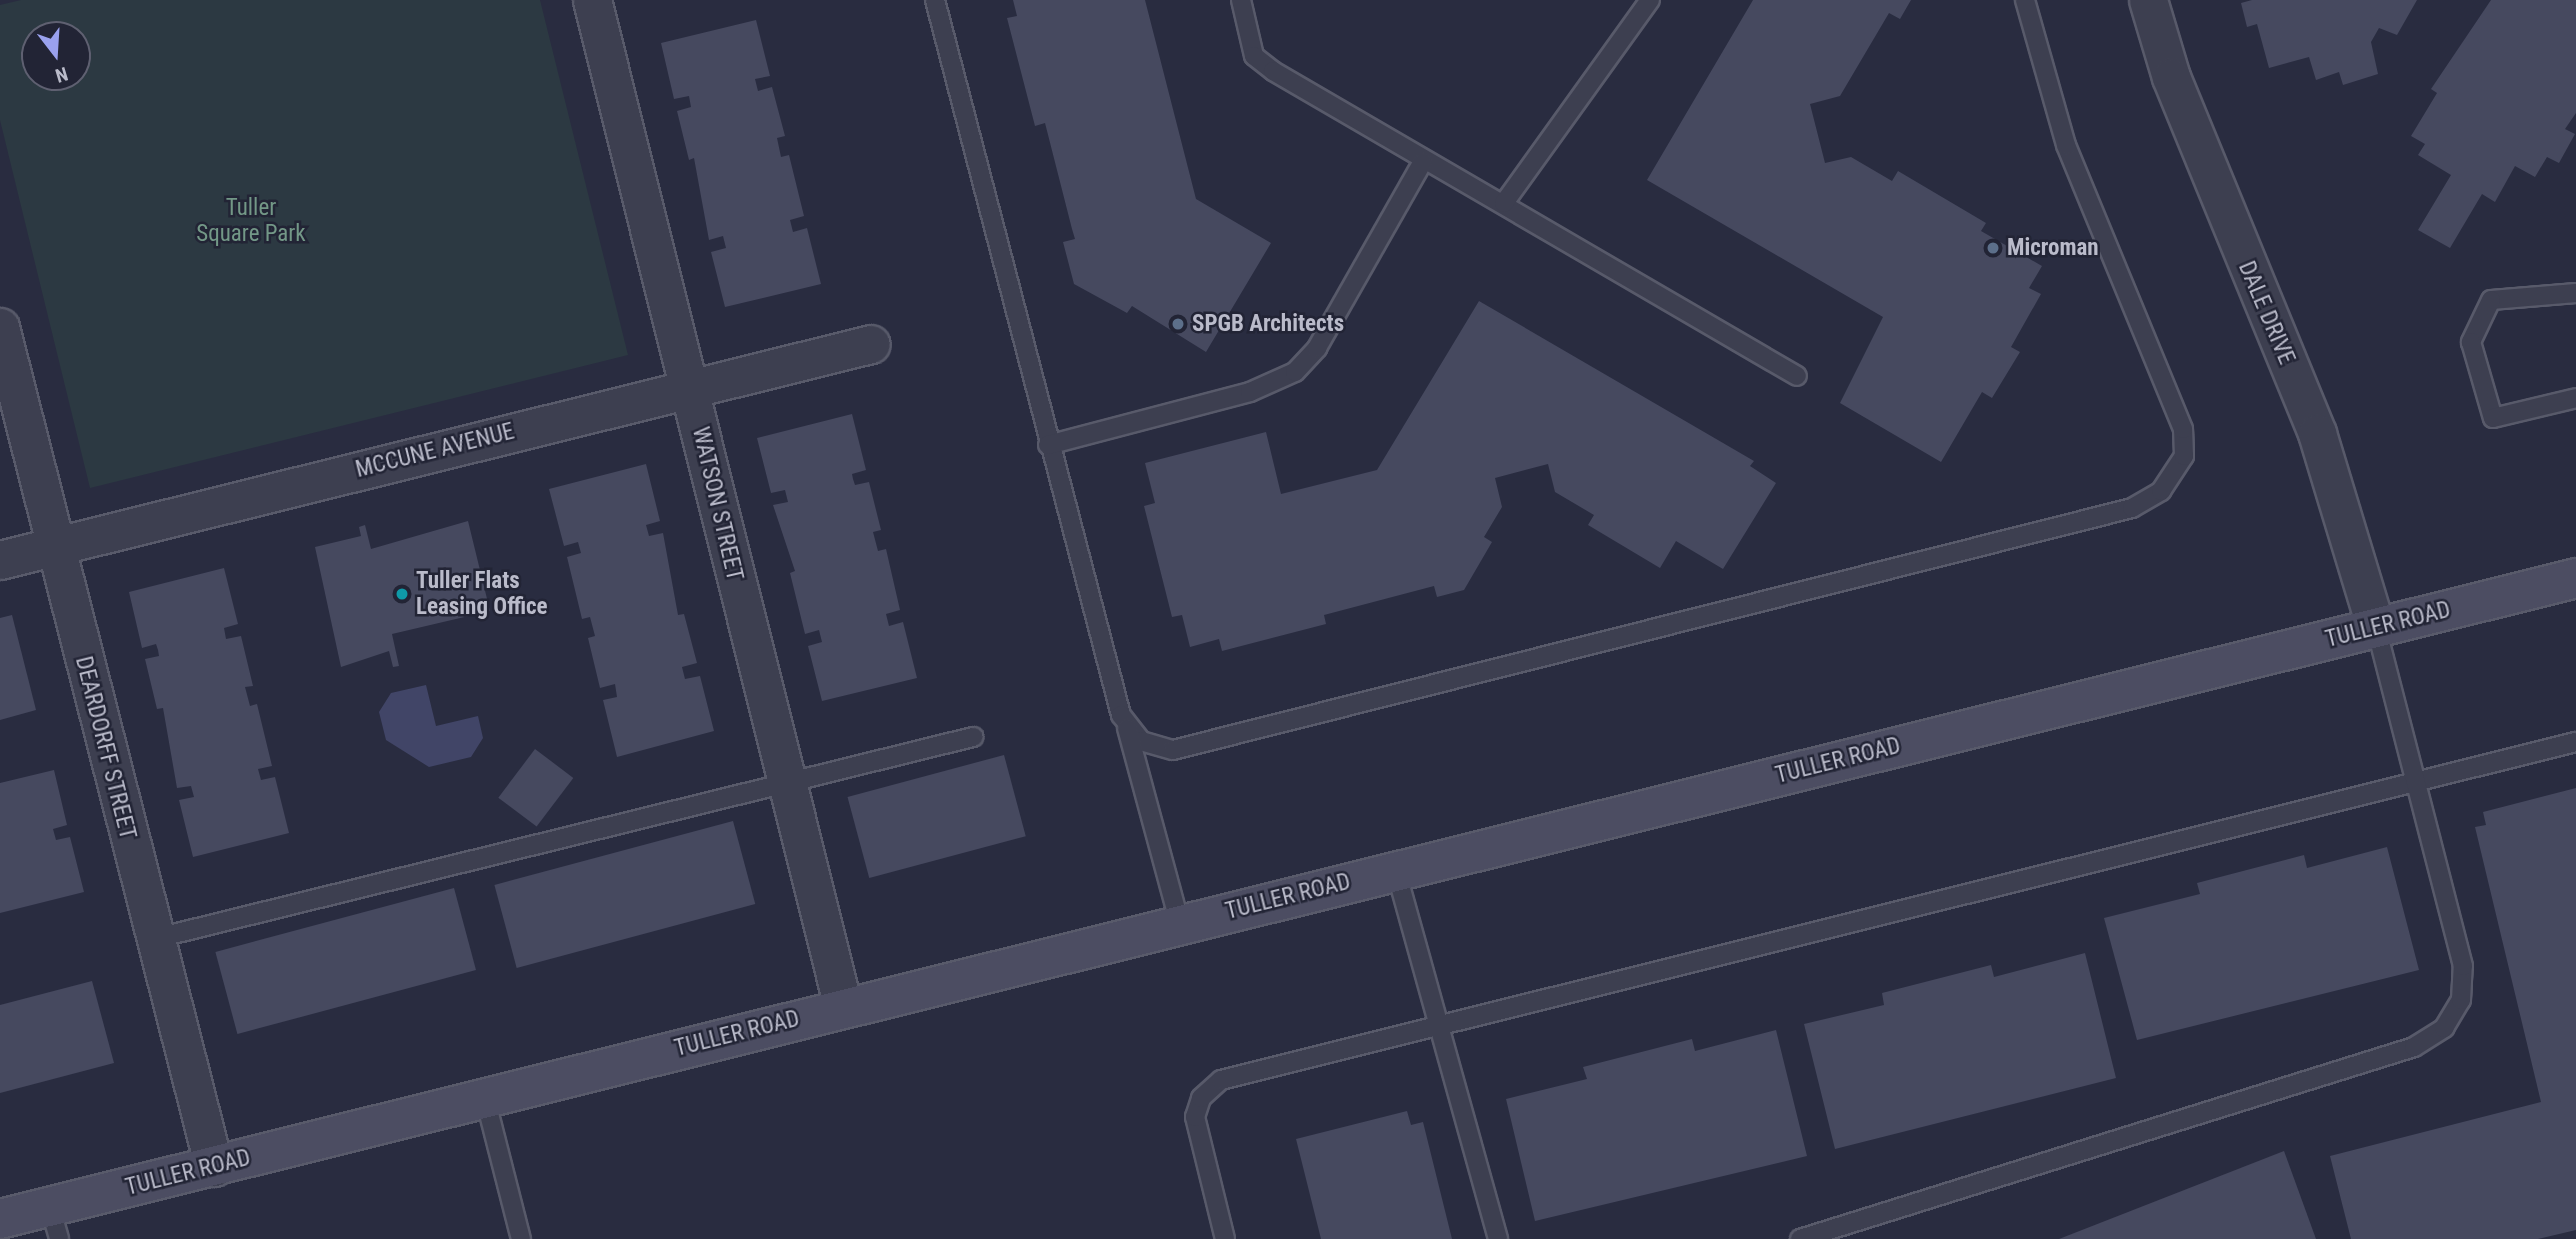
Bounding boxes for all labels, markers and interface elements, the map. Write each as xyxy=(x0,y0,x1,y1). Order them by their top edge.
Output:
north arrow xyxy=(21,21,91,91)
text: N xyxy=(53,62,71,87)
park label: Tuller Square Park xyxy=(196,194,306,248)
place label: Microman xyxy=(2007,234,2099,262)
marker: Microman xyxy=(1985,240,2001,256)
street label: DALE DRIVE xyxy=(2232,257,2300,369)
place label: SPGB Architects xyxy=(1192,310,1344,338)
marker: SPGB Architects xyxy=(1170,316,1186,332)
street label: MCCUNE AVENUE xyxy=(353,418,517,484)
street label: WATSON STREET xyxy=(686,424,748,584)
place label: Tuller Flats Leasing Office xyxy=(416,567,548,621)
marker: Tuller Flats Leasing Office xyxy=(394,586,410,602)
street label: TULLER ROAD xyxy=(2323,596,2453,654)
street label: DEARDORFF STREET xyxy=(69,654,141,842)
street label: TULLER ROAD xyxy=(1773,732,1903,790)
street label: TULLER ROAD xyxy=(1223,868,1353,926)
street label: TULLER ROAD xyxy=(672,1005,802,1063)
street label: TULLER ROAD xyxy=(123,1144,253,1202)

